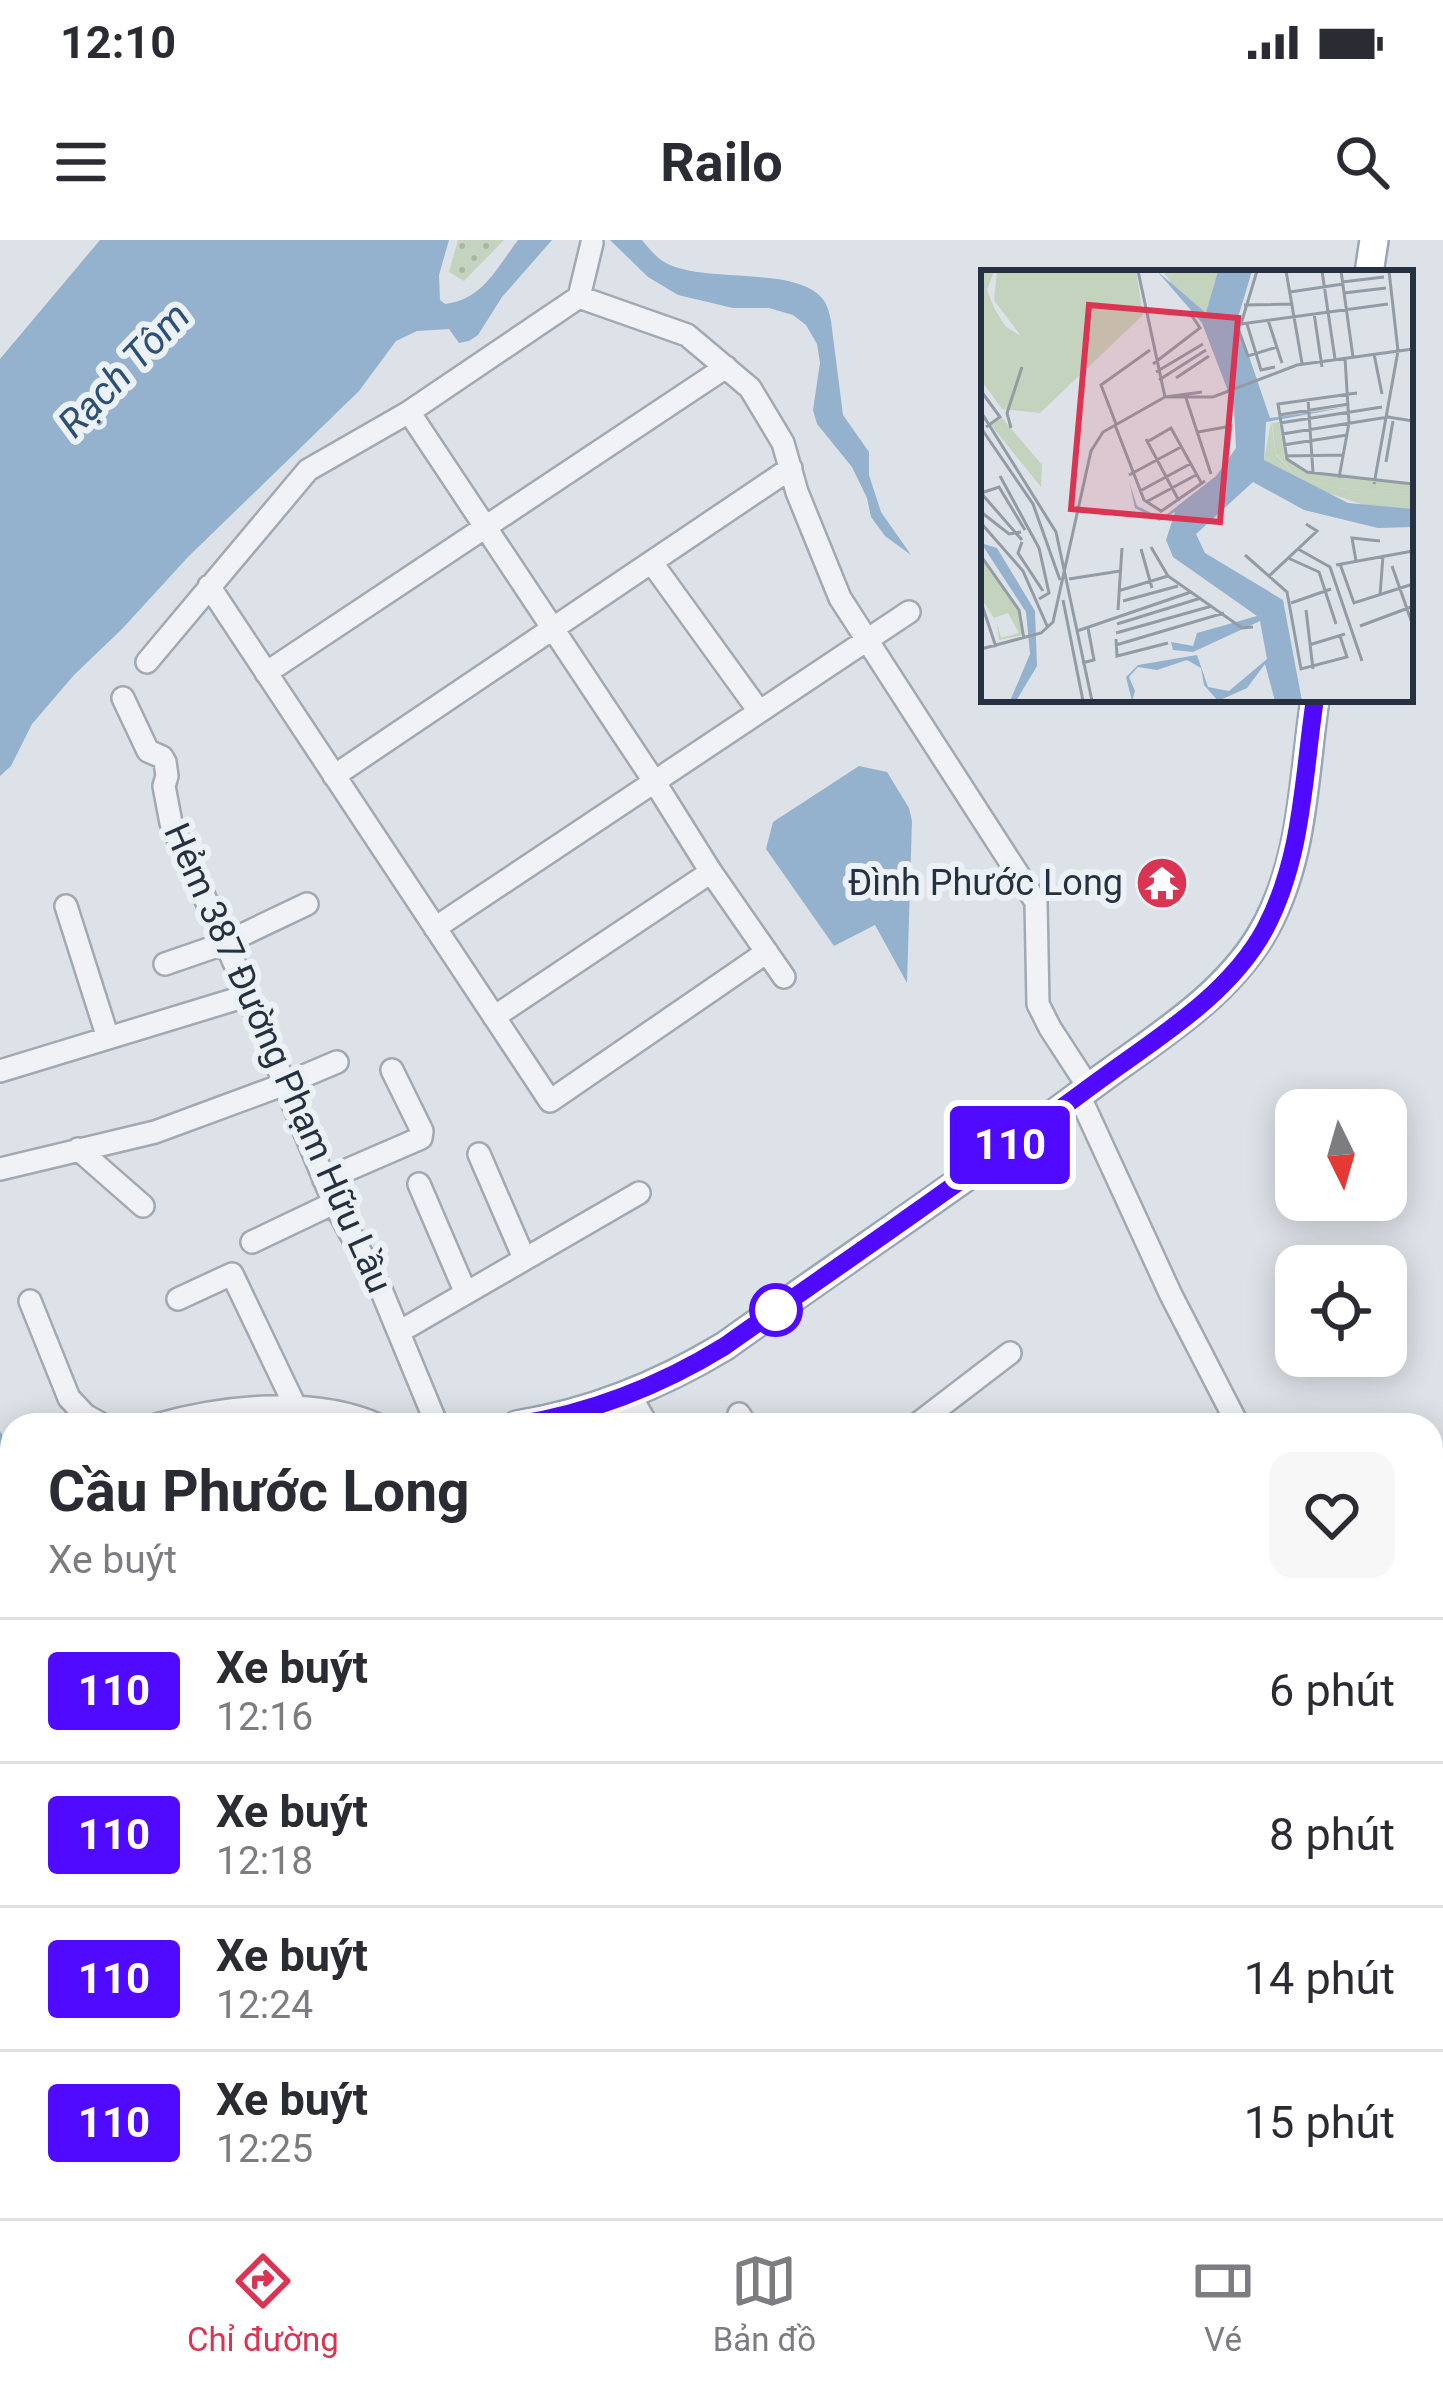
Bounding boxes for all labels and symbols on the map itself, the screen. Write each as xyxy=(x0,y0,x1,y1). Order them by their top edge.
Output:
inset map xyxy=(981,270,1413,702)
water label: Rạch Tôm xyxy=(49,293,199,447)
street label: Hẻm 387 Đường Phạm Hữu Lầu xyxy=(155,817,401,1299)
temple icon: Đình Phước Long xyxy=(1134,855,1190,911)
place label: Đình Phước Long xyxy=(848,862,1123,904)
north arrow xyxy=(1275,1089,1407,1221)
line badge: 110 xyxy=(941,1106,1079,1184)
unlabelled marker xyxy=(751,1285,801,1335)

